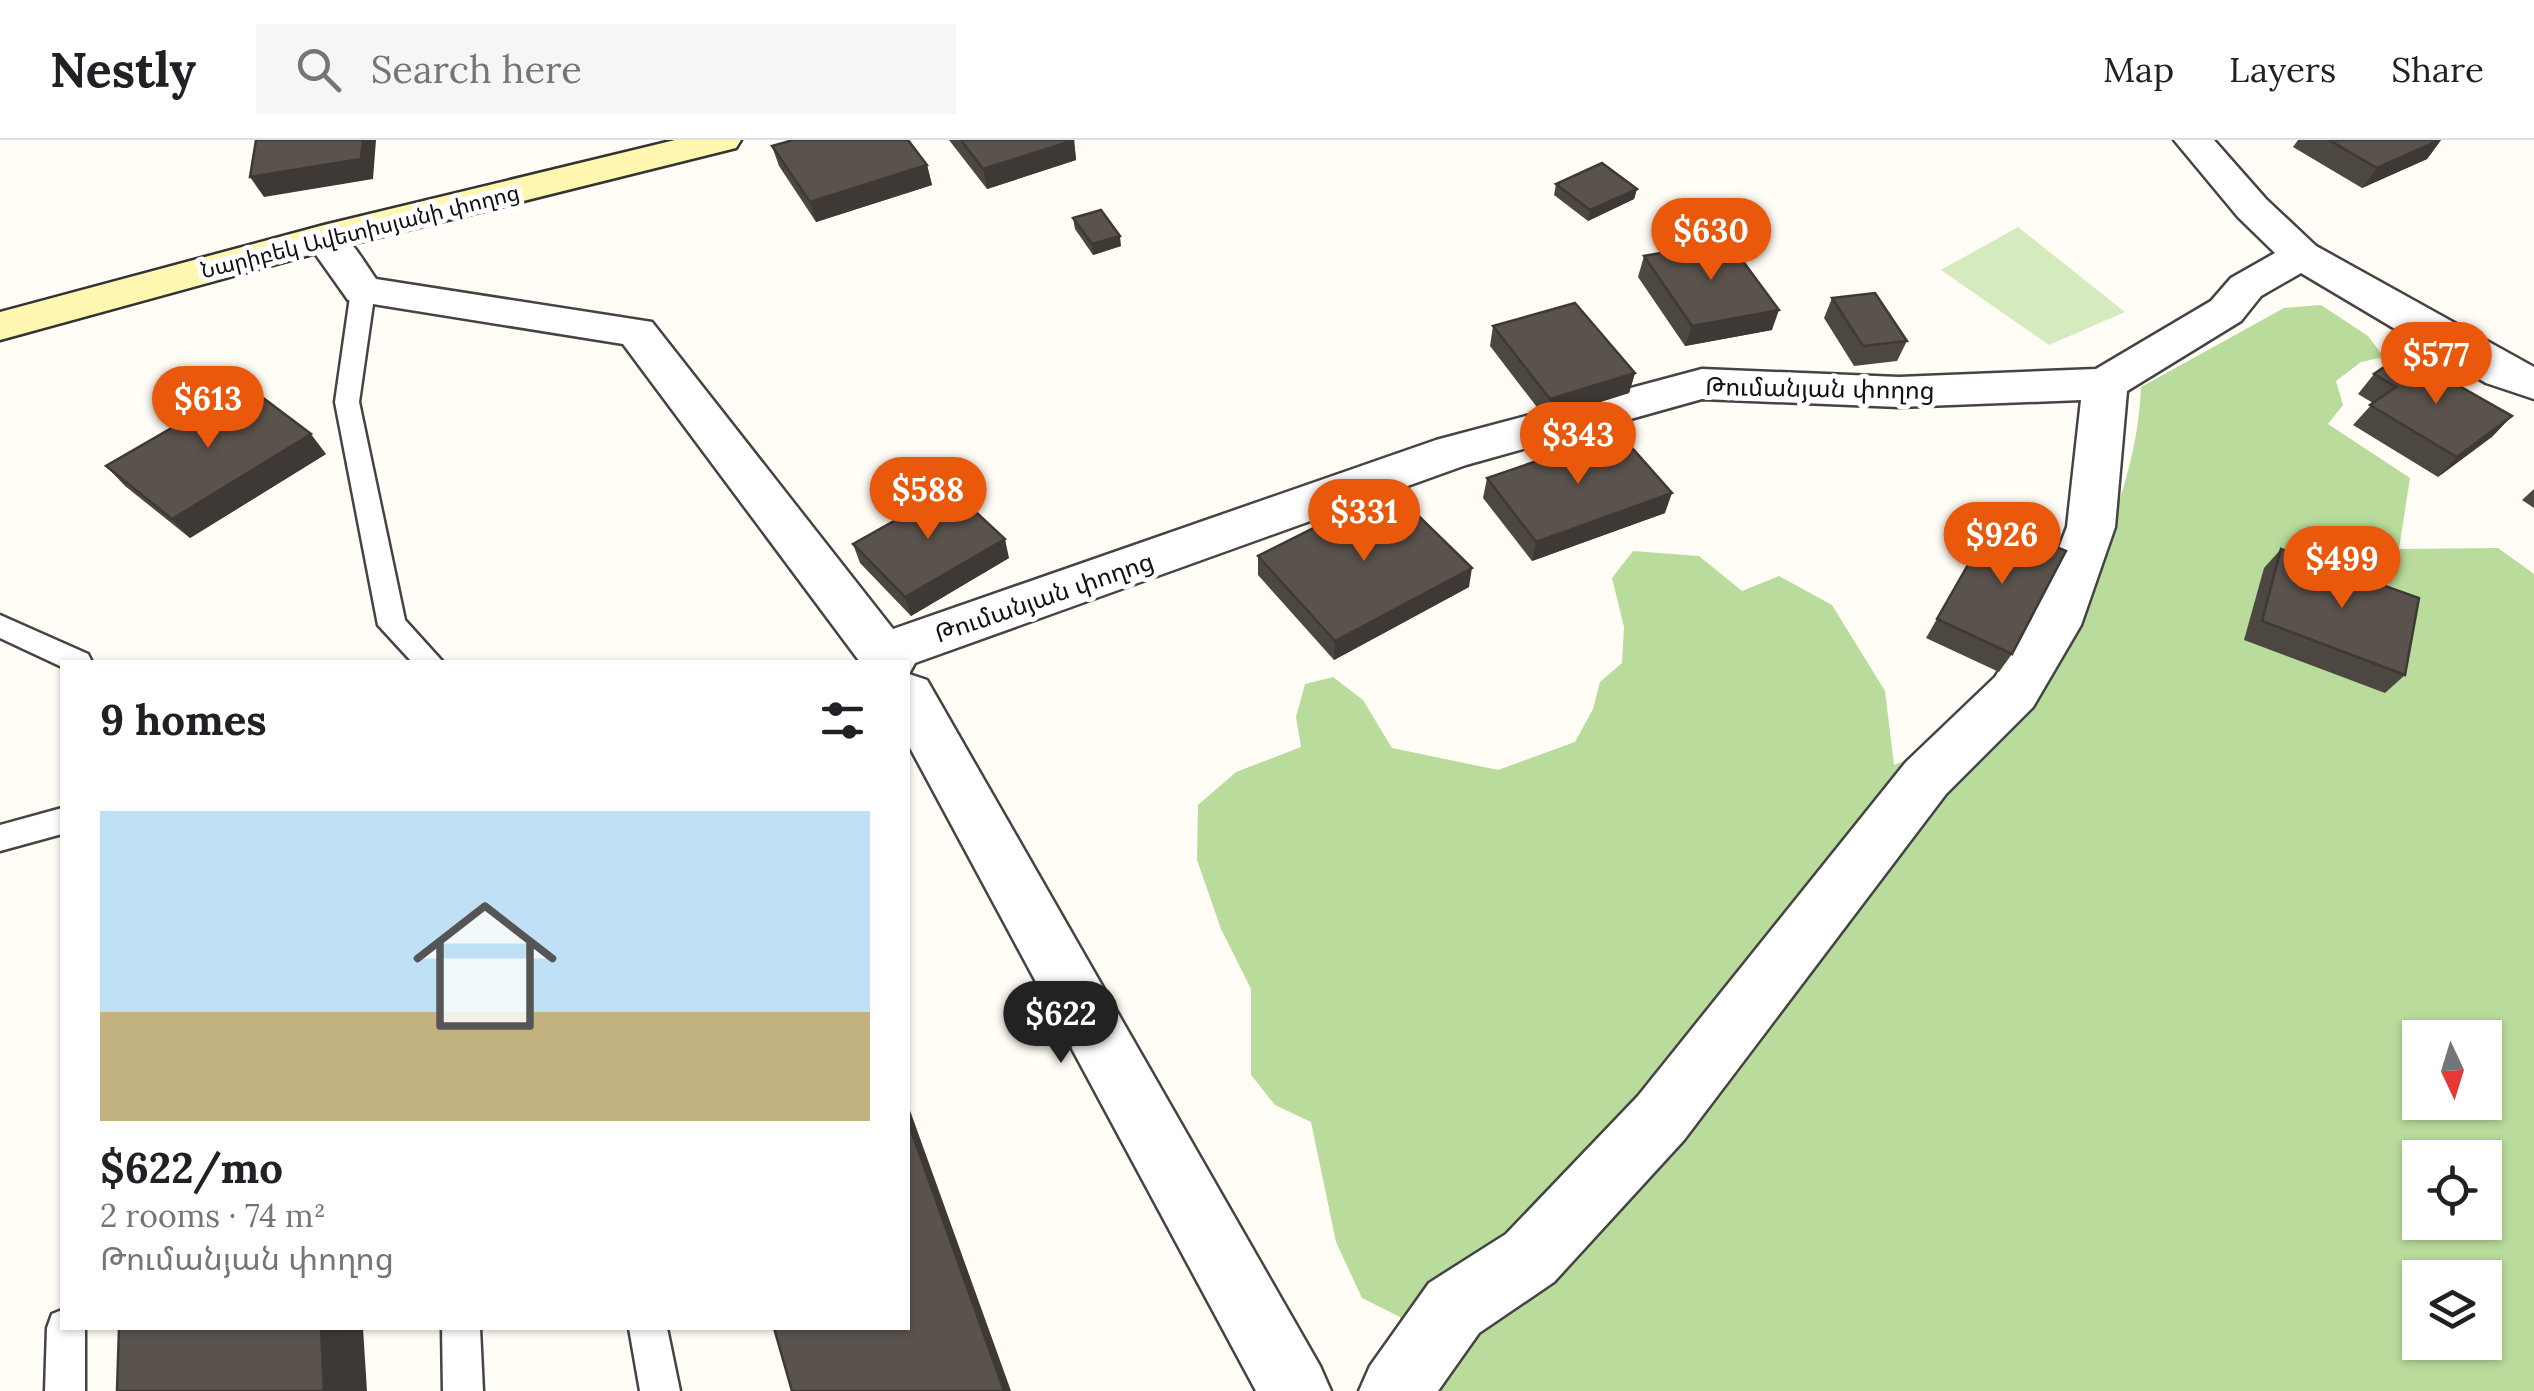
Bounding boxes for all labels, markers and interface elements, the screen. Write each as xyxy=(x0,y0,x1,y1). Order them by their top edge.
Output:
search box xyxy=(256,24,956,114)
text: Nestly xyxy=(50,39,196,100)
icon: search xyxy=(291,42,346,97)
text: Search here xyxy=(371,45,582,93)
text: Map xyxy=(2103,47,2174,92)
text: Layers xyxy=(2229,47,2336,92)
text: Share xyxy=(2391,47,2484,92)
street label: Նարիբեկ Ավետիսյանի փողոց xyxy=(198,178,522,284)
pin: $630 xyxy=(1652,198,1770,283)
text: $630 xyxy=(1673,210,1749,251)
pin: $577 xyxy=(2377,322,2495,407)
text: $577 xyxy=(2403,334,2469,375)
pin: $613 xyxy=(149,366,267,451)
street label: Թումանյան փողոց xyxy=(1705,370,1935,406)
text: $613 xyxy=(174,378,242,419)
pin: $343 xyxy=(1519,402,1637,487)
text: $343 xyxy=(1542,414,1614,455)
pin: $588 xyxy=(869,457,987,542)
text: $588 xyxy=(892,469,964,510)
pin: $331 xyxy=(1305,479,1423,564)
text: $331 xyxy=(1330,491,1398,532)
pin: $926 xyxy=(1943,502,2061,587)
text: $926 xyxy=(1966,514,2038,555)
pin: $499 xyxy=(2283,526,2401,611)
text: $499 xyxy=(2305,538,2379,579)
street label: Թումանյան փողոց xyxy=(930,545,1158,649)
text: 9 homes xyxy=(100,693,267,747)
icon: filters xyxy=(815,693,870,748)
icon: home xyxy=(395,876,575,1056)
pin: $622 xyxy=(1002,981,1120,1066)
text: $622 xyxy=(1025,993,1097,1034)
north arrow xyxy=(2402,1020,2502,1120)
map controls xyxy=(2402,1020,2502,1360)
button: locate xyxy=(2402,1140,2502,1240)
text: $622/mo xyxy=(100,1141,283,1195)
text: 2 rooms · 74 m² xyxy=(100,1195,326,1236)
text: Թումանյան փողոց xyxy=(100,1238,394,1279)
button: layers xyxy=(2402,1260,2502,1360)

